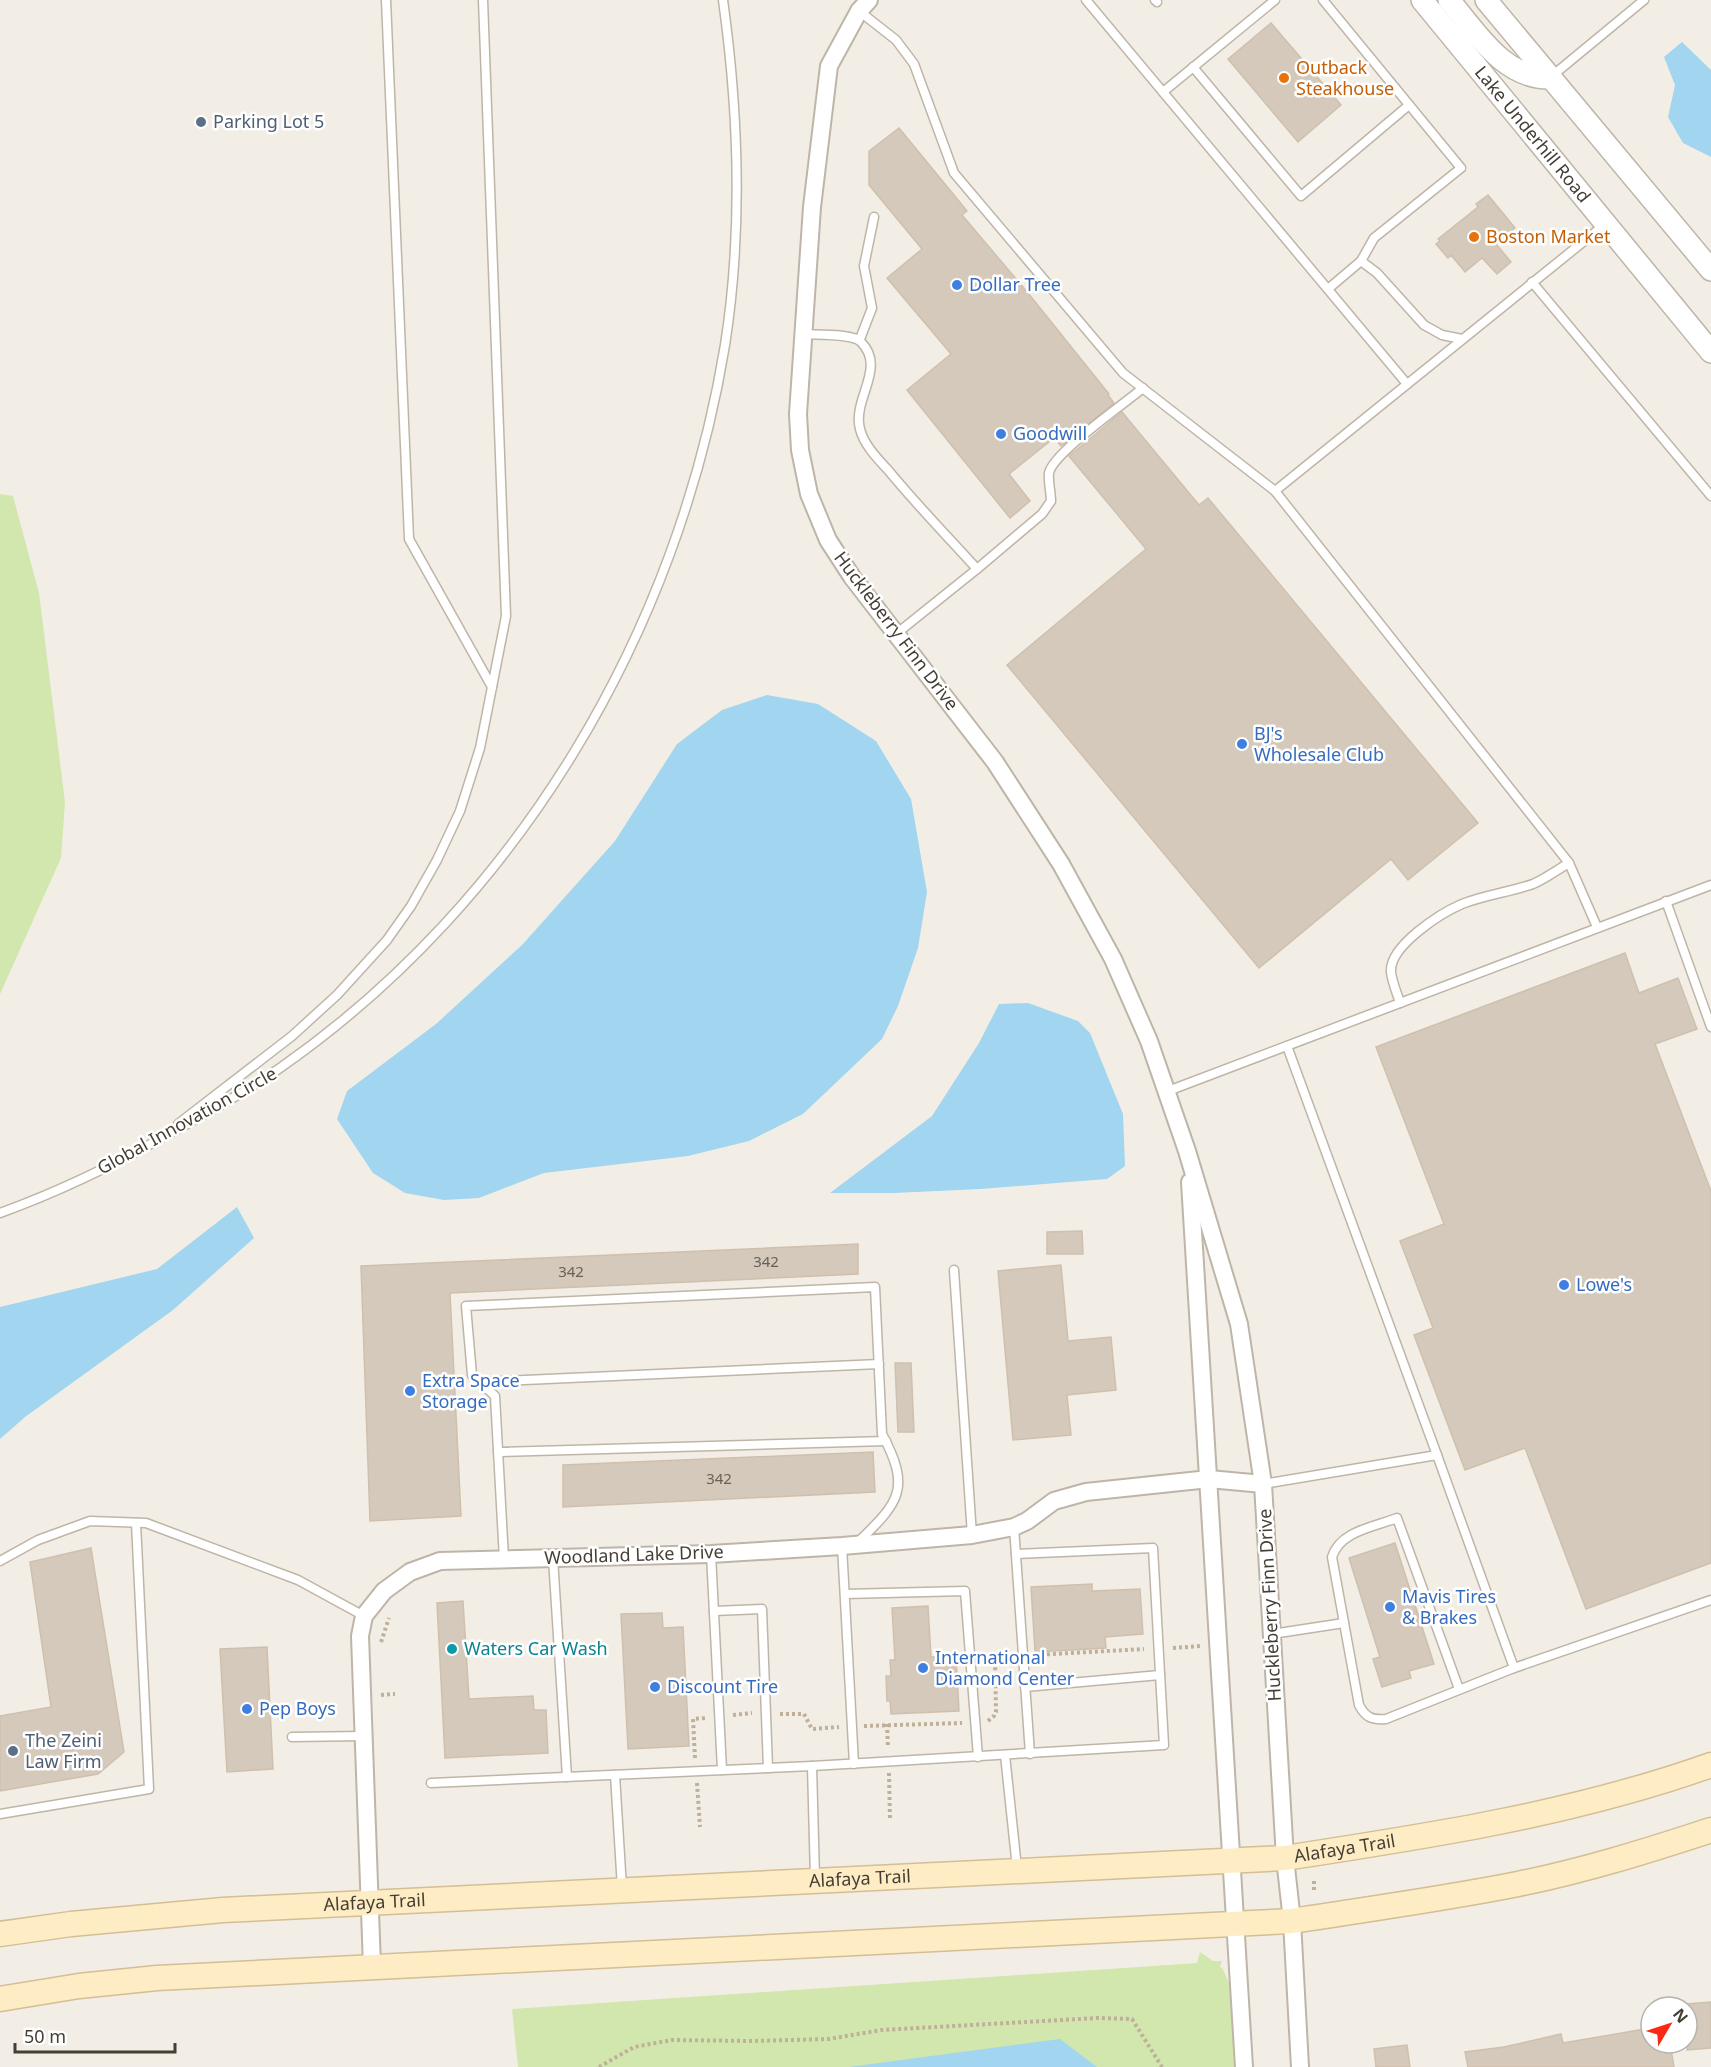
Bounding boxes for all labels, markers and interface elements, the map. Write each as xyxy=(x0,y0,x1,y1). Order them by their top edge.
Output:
place label: Outback Steakhouse xyxy=(1296,55,1394,100)
street label: Lake Underhill Road xyxy=(1470,61,1596,207)
marker: Outback Steakhouse xyxy=(1277,71,1291,85)
place label: Parking Lot 5 xyxy=(213,109,324,133)
marker: Parking Lot 5 xyxy=(194,115,208,129)
place label: Boston Market xyxy=(1486,224,1611,248)
marker: Boston Market xyxy=(1467,230,1481,244)
place label: Dollar Tree xyxy=(969,272,1061,296)
marker: Dollar Tree xyxy=(950,278,964,292)
place label: Goodwill xyxy=(1013,421,1087,445)
marker: Goodwill xyxy=(994,427,1008,441)
street label: Huckleberry Finn Drive xyxy=(829,546,964,715)
place label: BJ's Wholesale Club xyxy=(1254,721,1384,766)
marker: BJ's Wholesale Club xyxy=(1235,737,1249,751)
street label: Global Innovation Circle xyxy=(93,1061,281,1179)
house number: 342 xyxy=(753,1251,779,1271)
house number: 342 xyxy=(558,1261,584,1281)
place label: Lowe's xyxy=(1576,1272,1632,1296)
marker: Lowe's xyxy=(1557,1278,1571,1292)
place label: Extra Space Storage xyxy=(422,1368,520,1413)
marker: Extra Space Storage xyxy=(403,1384,417,1398)
house number: 342 xyxy=(706,1468,732,1488)
street label: Huckleberry Finn Drive xyxy=(1252,1508,1286,1702)
street label: Woodland Lake Drive xyxy=(544,1539,724,1569)
place label: Mavis Tires & Brakes xyxy=(1402,1584,1496,1629)
marker: Mavis Tires & Brakes xyxy=(1383,1600,1397,1614)
place label: Waters Car Wash xyxy=(464,1636,608,1660)
marker: Waters Car Wash xyxy=(445,1642,459,1656)
place label: International Diamond Center xyxy=(935,1645,1075,1690)
marker: International Diamond Center xyxy=(916,1661,930,1675)
place label: Discount Tire xyxy=(667,1674,778,1698)
marker: Discount Tire xyxy=(648,1680,662,1694)
place label: Pep Boys xyxy=(259,1696,336,1720)
marker: Pep Boys xyxy=(240,1702,254,1716)
place label: The Zeini Law Firm xyxy=(25,1728,102,1773)
marker: The Zeini Law Firm xyxy=(6,1744,20,1758)
street label: Alafaya Trail xyxy=(1292,1828,1397,1867)
street label: Alafaya Trail xyxy=(808,1863,911,1892)
street label: Alafaya Trail xyxy=(323,1887,426,1916)
north arrow xyxy=(1639,1995,1699,2055)
text: N xyxy=(1668,2004,1693,2028)
scale bar xyxy=(15,2016,176,2054)
text: 50 m xyxy=(24,2024,66,2048)

